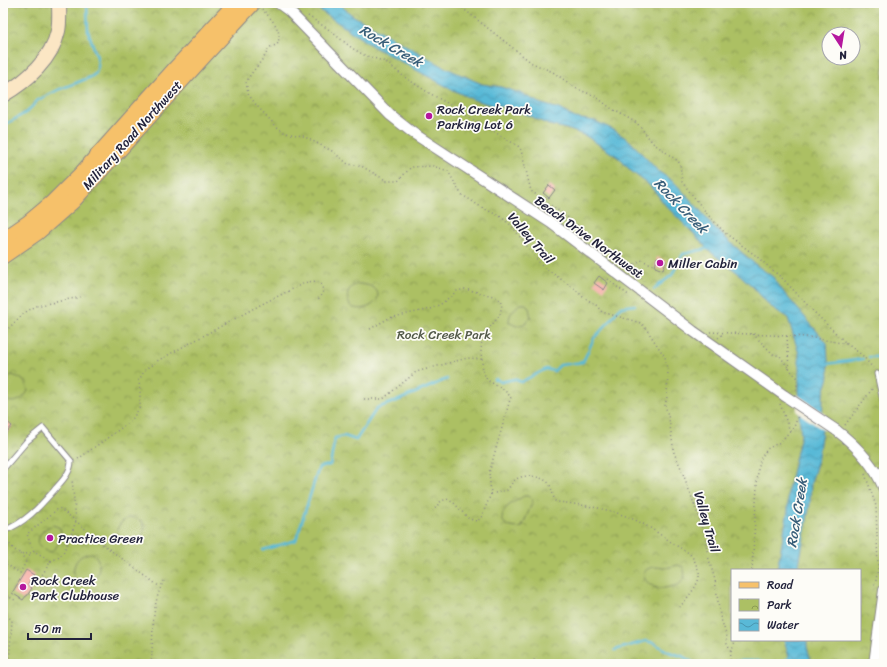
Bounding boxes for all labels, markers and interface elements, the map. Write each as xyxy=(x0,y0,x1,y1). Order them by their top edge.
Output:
water label: Rock Creek xyxy=(355,18,429,75)
north arrow xyxy=(821,26,861,66)
text: N xyxy=(837,45,850,65)
street label: Military Road Northwest xyxy=(76,75,188,195)
place label: Rock Creek Park Parking Lot 6 xyxy=(437,98,531,136)
marker: Rock Creek Park Parking Lot 6 xyxy=(424,111,434,121)
water label: Rock Creek xyxy=(648,172,715,241)
street label: Beach Drive Northwest xyxy=(530,189,649,285)
street label: Valley Trail xyxy=(502,207,560,269)
place label: Miller Cabin xyxy=(668,252,737,275)
marker: Miller Cabin xyxy=(655,258,665,268)
park label: Rock Creek Park xyxy=(397,323,491,346)
water label: Rock Creek xyxy=(779,475,815,549)
street label: Valley Trail xyxy=(687,489,727,556)
place label: Practice Green xyxy=(58,527,143,550)
marker: Practice Green xyxy=(45,533,55,543)
place label: Rock Creek Park Clubhouse xyxy=(31,569,119,607)
legend xyxy=(731,569,861,641)
text: Road xyxy=(767,574,794,596)
marker: Rock Creek Park Clubhouse xyxy=(18,582,28,592)
text: Park xyxy=(767,594,792,616)
text: Water xyxy=(767,614,800,636)
scale bar xyxy=(28,615,91,641)
text: 50 m xyxy=(34,618,61,640)

